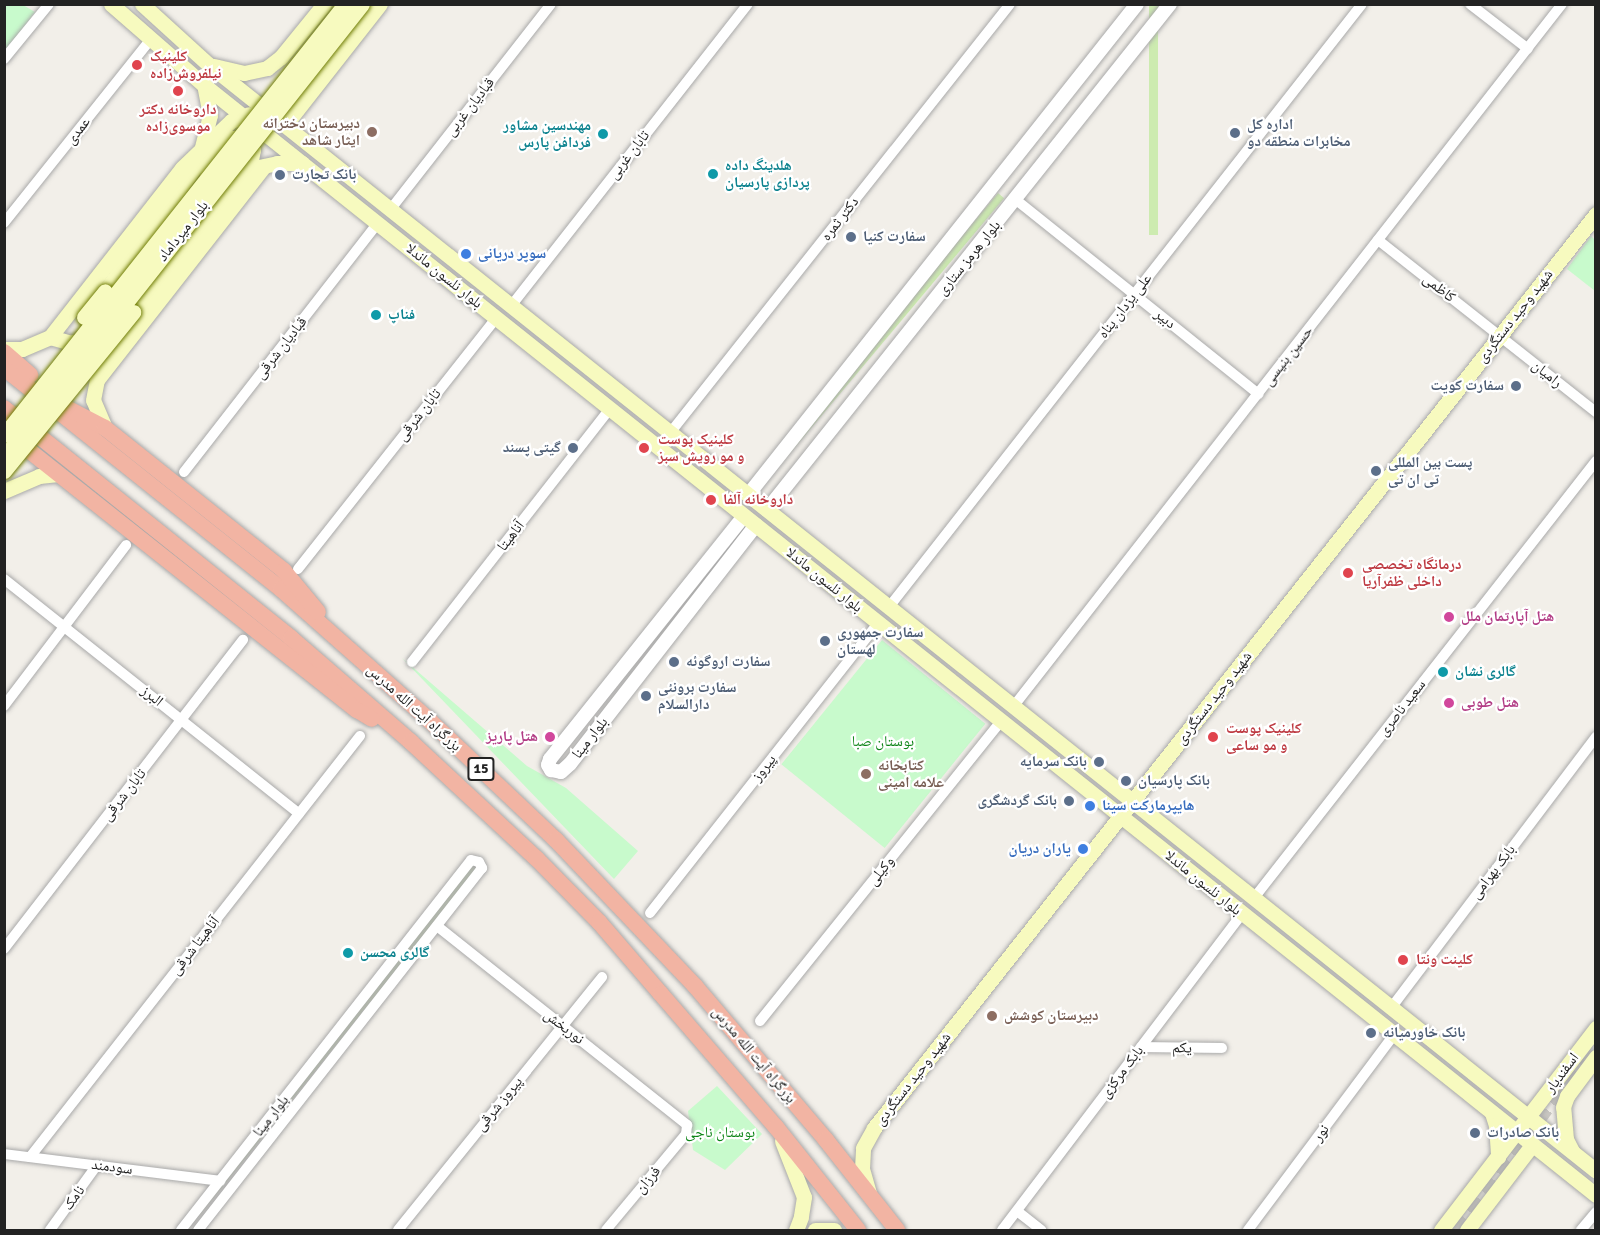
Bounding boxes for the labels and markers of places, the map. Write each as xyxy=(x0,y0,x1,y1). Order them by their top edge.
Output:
place label: کلینیک نیلفروش‌زاده xyxy=(150,47,221,82)
marker: کلینیک نیلفروش‌زاده xyxy=(128,56,146,74)
marker: داروخانه دکتر موسوی‌زاده xyxy=(171,84,185,98)
place label: داروخانه دکتر موسوی‌زاده xyxy=(140,100,216,135)
place label: دبیرستان دخترانه ایثار شاهد xyxy=(262,114,360,149)
place label: اداره کل مخابرات منطقه دو xyxy=(1247,115,1350,150)
place label: مهندسین مشاور فردافن پارس xyxy=(503,116,591,151)
marker: دبیرستان دخترانه ایثار شاهد xyxy=(365,125,379,139)
marker: اداره کل مخابرات منطقه دو xyxy=(1228,126,1242,140)
marker: مهندسین مشاور فردافن پارس xyxy=(596,127,610,141)
place label: هلدینگ داده پردازی پارسیان xyxy=(725,156,810,191)
place label: بانک تجارت xyxy=(292,166,356,184)
marker: هلدینگ داده پردازی پارسیان xyxy=(706,167,720,181)
marker: بانک تجارت xyxy=(273,168,287,182)
place label: سفارت کنیا xyxy=(863,228,926,246)
marker: سفارت کنیا xyxy=(844,230,858,244)
place label: سوپر دریانی xyxy=(478,245,546,263)
marker: سوپر دریانی xyxy=(459,247,473,261)
place label: فناپ xyxy=(388,306,415,324)
marker: فناپ xyxy=(369,308,383,322)
place label: سفارت کویت xyxy=(1431,377,1504,395)
marker: سفارت کویت xyxy=(1509,379,1523,393)
place label: کلینیک پوست و مو رویش سبز xyxy=(658,430,744,465)
place label: گیتی پسند xyxy=(503,439,561,457)
marker: کلینیک پوست و مو رویش سبز xyxy=(635,439,653,457)
marker: گیتی پسند xyxy=(566,441,580,455)
place label: پست بین المللی تی ان تی xyxy=(1388,453,1472,488)
marker: پست بین المللی تی ان تی xyxy=(1369,464,1383,478)
place label: داروخانه آلفا xyxy=(723,491,793,509)
marker: داروخانه آلفا xyxy=(704,493,718,507)
place label: درمانگاه تخصصی داخلی ظفرآریا xyxy=(1362,555,1461,590)
marker: درمانگاه تخصصی داخلی ظفرآریا xyxy=(1339,564,1357,582)
place label: هتل آپارتمان ملل xyxy=(1461,608,1554,626)
marker: هتل آپارتمان ملل xyxy=(1442,610,1456,624)
place label: سفارت جمهوری لهستان xyxy=(837,623,923,658)
marker: سفارت جمهوری لهستان xyxy=(818,634,832,648)
place label: سفارت اروگوئه xyxy=(686,653,770,671)
marker: سفارت اروگوئه xyxy=(667,655,681,669)
place label: گالری نشان xyxy=(1455,663,1516,681)
marker: گالری نشان xyxy=(1436,665,1450,679)
place label: سفارت برونئی دارالسلام xyxy=(658,678,736,713)
marker: سفارت برونئی دارالسلام xyxy=(639,689,653,703)
place label: هتل طوبی xyxy=(1461,694,1519,712)
marker: هتل طوبی xyxy=(1442,696,1456,710)
place label: کلینیک پوست و مو ساعی xyxy=(1226,719,1302,754)
place label: هتل پاریز xyxy=(486,728,538,746)
marker: کلینیک پوست و مو ساعی xyxy=(1204,728,1222,746)
marker: هتل پاریز xyxy=(543,730,557,744)
place label: بانک سرمایه xyxy=(1020,753,1087,771)
marker: بانک سرمایه xyxy=(1092,755,1106,769)
place label: کتابخانه علامه امینی xyxy=(878,756,944,791)
marker: کتابخانه علامه امینی xyxy=(859,767,873,781)
place label: بانک پارسیان xyxy=(1138,772,1210,790)
marker: بانک پارسیان xyxy=(1119,774,1133,788)
place label: بانک گردشگری xyxy=(978,792,1057,810)
marker: بانک گردشگری xyxy=(1062,794,1076,808)
place label: هایپرمارکت سینا xyxy=(1102,797,1194,815)
marker: هایپرمارکت سینا xyxy=(1083,799,1097,813)
place label: یاران دریان xyxy=(1009,840,1071,858)
marker: یاران دریان xyxy=(1076,842,1090,856)
place label: گالری محسن xyxy=(360,944,429,962)
marker: گالری محسن xyxy=(341,946,355,960)
marker: کلینت ونتا xyxy=(1394,951,1412,969)
place label: کلینت ونتا xyxy=(1416,951,1473,969)
place label: دبیرستان کوشش xyxy=(1004,1007,1099,1025)
marker: دبیرستان کوشش xyxy=(985,1009,999,1023)
place label: بانک خاورمیانه xyxy=(1383,1024,1465,1042)
marker: بانک خاورمیانه xyxy=(1364,1026,1378,1040)
place label: بانک صادرات xyxy=(1487,1124,1559,1142)
marker: بانک صادرات xyxy=(1468,1126,1482,1140)

